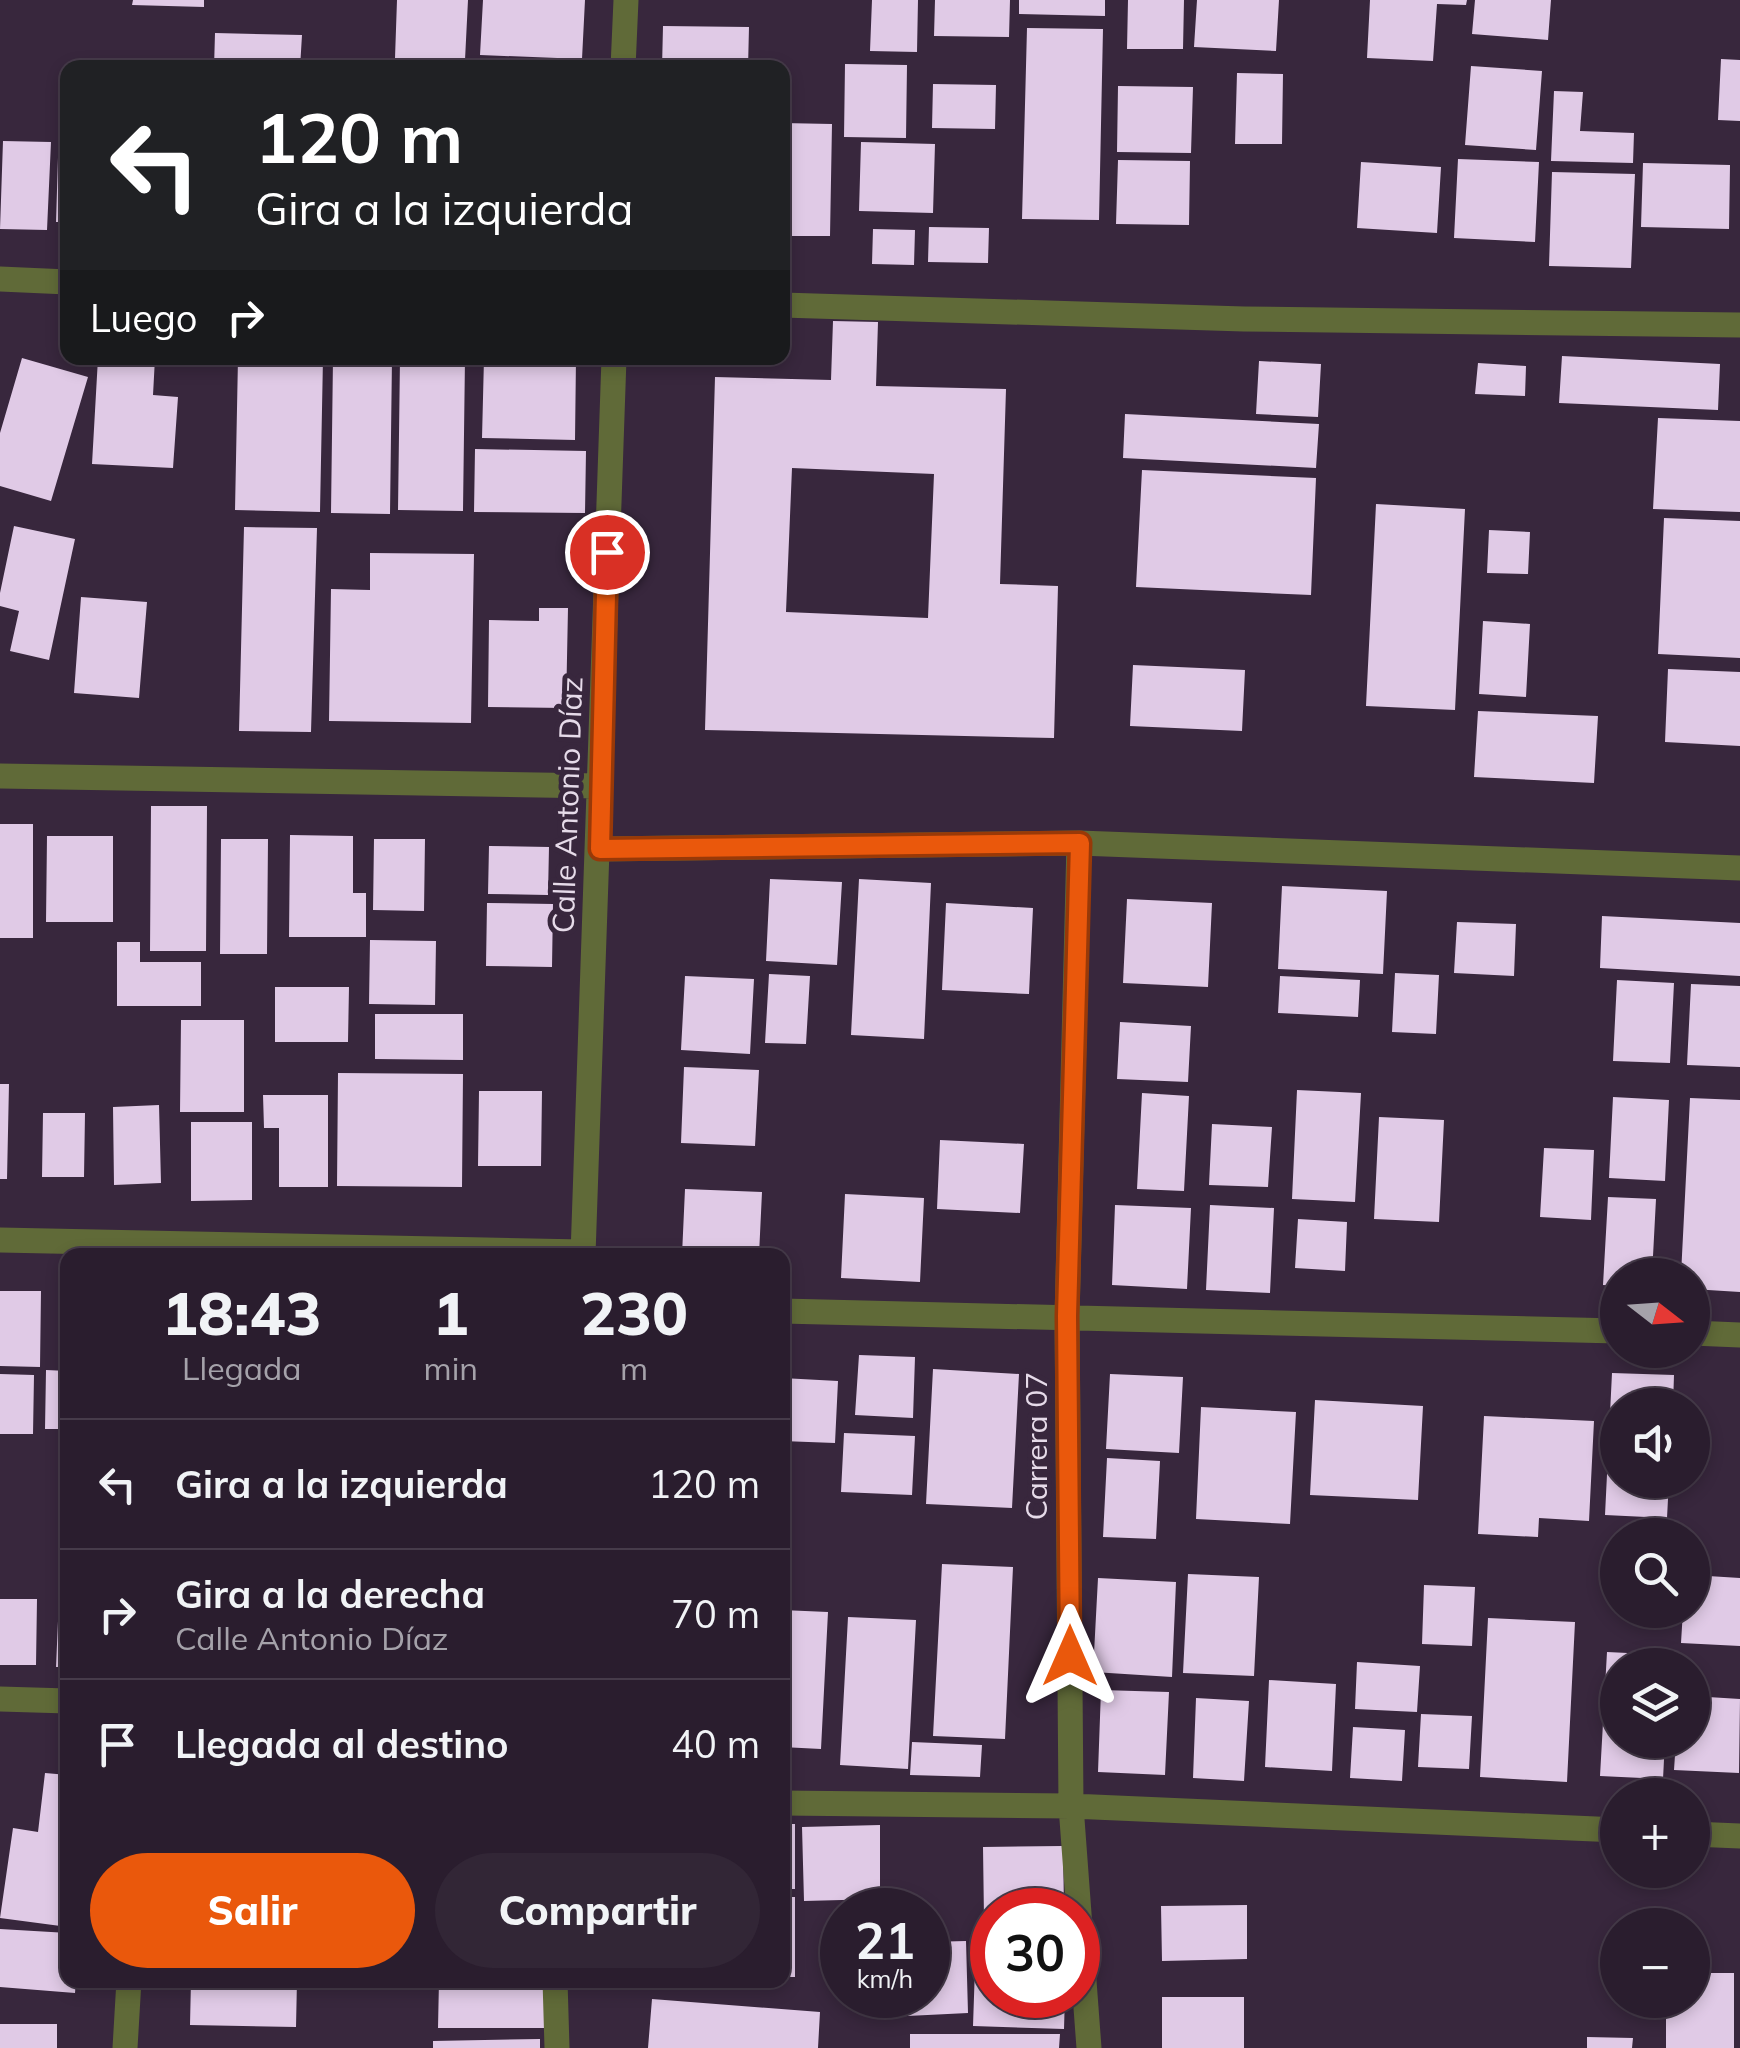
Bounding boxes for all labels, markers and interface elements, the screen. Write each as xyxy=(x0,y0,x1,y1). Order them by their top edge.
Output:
text: 120 m xyxy=(255,93,463,181)
icon: left xyxy=(90,100,220,230)
text: Gira a la izquierda xyxy=(255,180,633,236)
icon: right xyxy=(218,290,273,345)
text: Luego xyxy=(90,294,198,342)
pin xyxy=(565,510,650,595)
icon: arrive xyxy=(580,525,635,580)
street label: Calle Antonio Díaz xyxy=(544,676,590,934)
north arrow xyxy=(1600,1258,1710,1368)
map controls xyxy=(1600,1258,1710,2018)
text: 18:43 xyxy=(162,1275,322,1350)
text: 1 xyxy=(433,1275,469,1350)
text: 230 xyxy=(580,1275,688,1350)
text: Llegada xyxy=(182,1348,301,1388)
text: min xyxy=(424,1348,478,1388)
text: m xyxy=(620,1348,648,1388)
street label: Carrera 07 xyxy=(1017,1372,1055,1520)
button: sound xyxy=(1600,1388,1710,1498)
icon: left xyxy=(90,1457,145,1512)
text: Gira a la izquierda xyxy=(175,1460,508,1508)
text: 120 m xyxy=(648,1460,760,1508)
button: search xyxy=(1600,1518,1710,1628)
text: Gira a la derecha xyxy=(175,1570,485,1618)
icon: right xyxy=(90,1587,145,1642)
text: 70 m xyxy=(671,1590,760,1638)
position arrow xyxy=(1018,1604,1122,1708)
text: Calle Antonio Díaz xyxy=(175,1618,448,1658)
button: layers xyxy=(1600,1648,1710,1758)
icon: arrive xyxy=(90,1717,145,1772)
text: Llegada al destino xyxy=(175,1720,509,1768)
text: 40 m xyxy=(671,1720,760,1768)
button: + xyxy=(1600,1778,1710,1888)
button: Salir xyxy=(90,1853,415,1968)
button: Compartir xyxy=(435,1853,760,1968)
speed limit sign: 30 xyxy=(970,1888,1100,2018)
button: − xyxy=(1600,1908,1710,2018)
text: 21 xyxy=(855,1909,915,1972)
text: km/h xyxy=(857,1963,913,1994)

